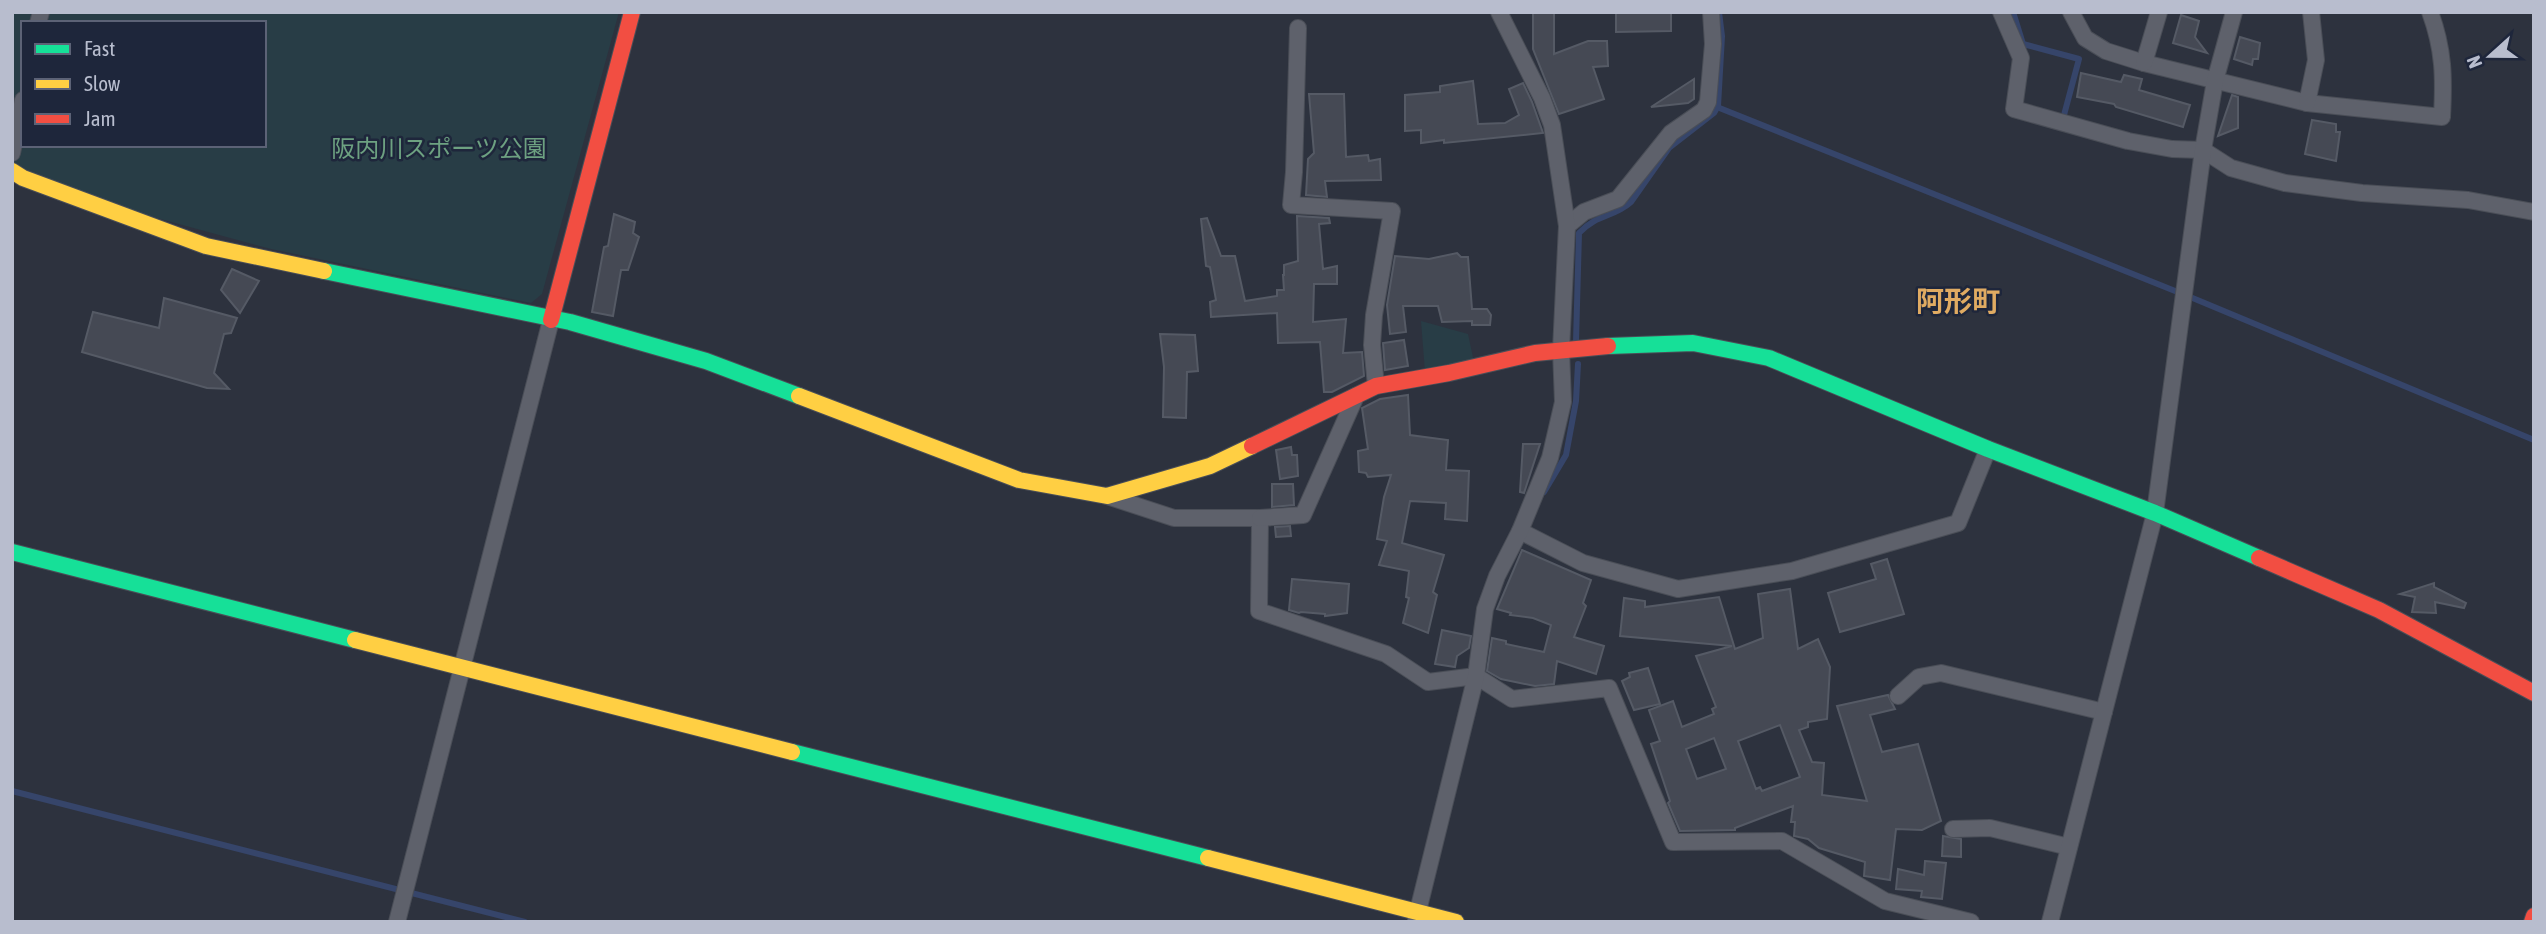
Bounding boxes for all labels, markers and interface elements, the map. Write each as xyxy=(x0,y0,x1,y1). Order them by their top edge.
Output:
legend xyxy=(21,21,266,147)
north arrow xyxy=(2455,21,2525,91)
text: Fast xyxy=(84,36,115,60)
text: N xyxy=(2462,53,2486,71)
text: Slow xyxy=(84,71,121,95)
text: Jam xyxy=(84,106,116,130)
park label: 阪内川スポーツ公園 xyxy=(331,135,547,162)
district label: 阿形町 xyxy=(1916,285,2000,317)

